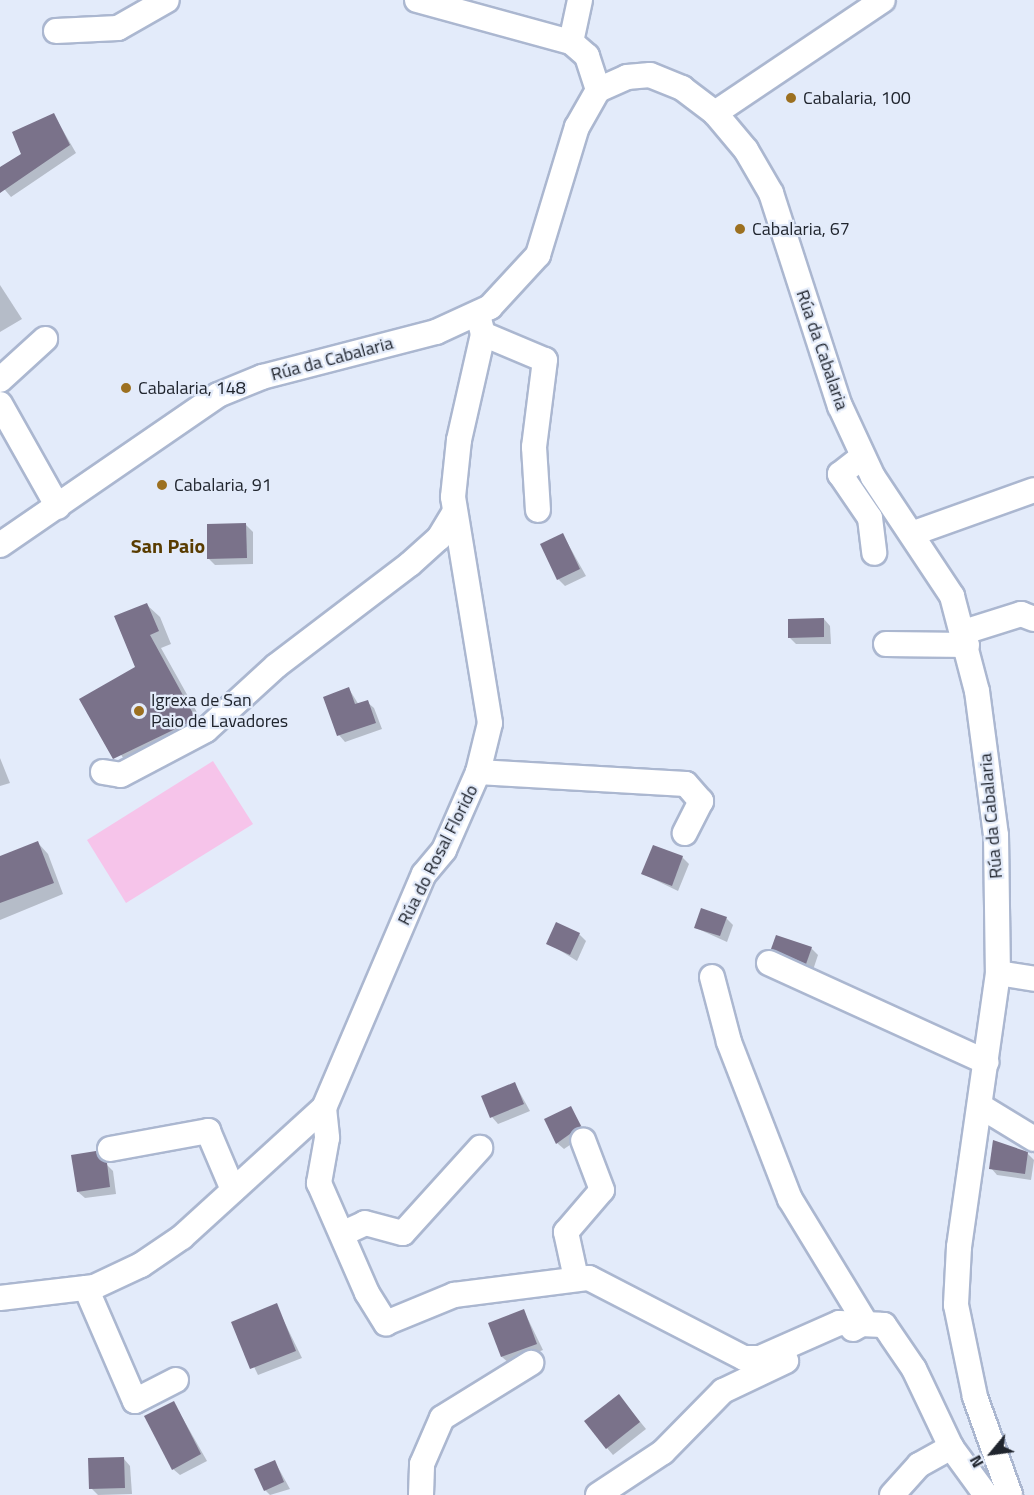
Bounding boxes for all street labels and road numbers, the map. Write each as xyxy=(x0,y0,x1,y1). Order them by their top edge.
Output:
street label: Rúa da Cabalaria xyxy=(791,287,853,413)
street label: Rúa da Cabalaria xyxy=(268,332,396,386)
street label: Rúa da Cabalaria xyxy=(975,752,1007,880)
street label: Rúa do Rosal Florido xyxy=(393,781,483,929)

